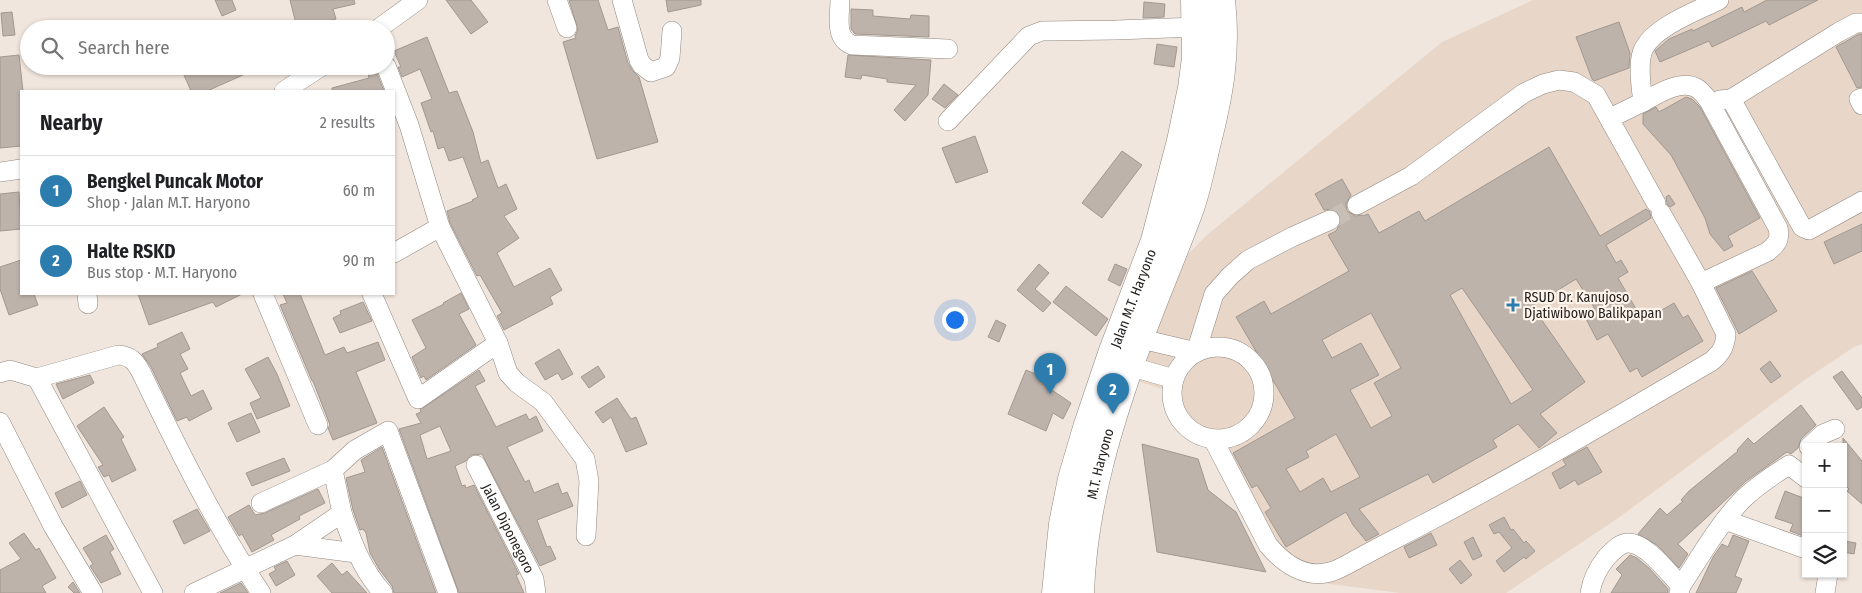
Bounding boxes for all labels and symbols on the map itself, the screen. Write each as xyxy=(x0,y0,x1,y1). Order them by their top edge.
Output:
street label: Jalan M.T. Haryono xyxy=(1107,247,1160,350)
place label: RSUD Dr. Kanujoso Djatiwibowo Balikpapan xyxy=(1524,289,1662,322)
marker: RSUD Dr. Kanujoso Djatiwibowo Balikpapan xyxy=(1506,298,1520,312)
your location xyxy=(942,307,968,333)
pin: 1 xyxy=(1034,353,1066,394)
pin: 2 xyxy=(1097,373,1129,414)
street label: M.T. Haryono xyxy=(1083,426,1117,501)
street label: Jalan Diponegoro xyxy=(478,481,538,576)

